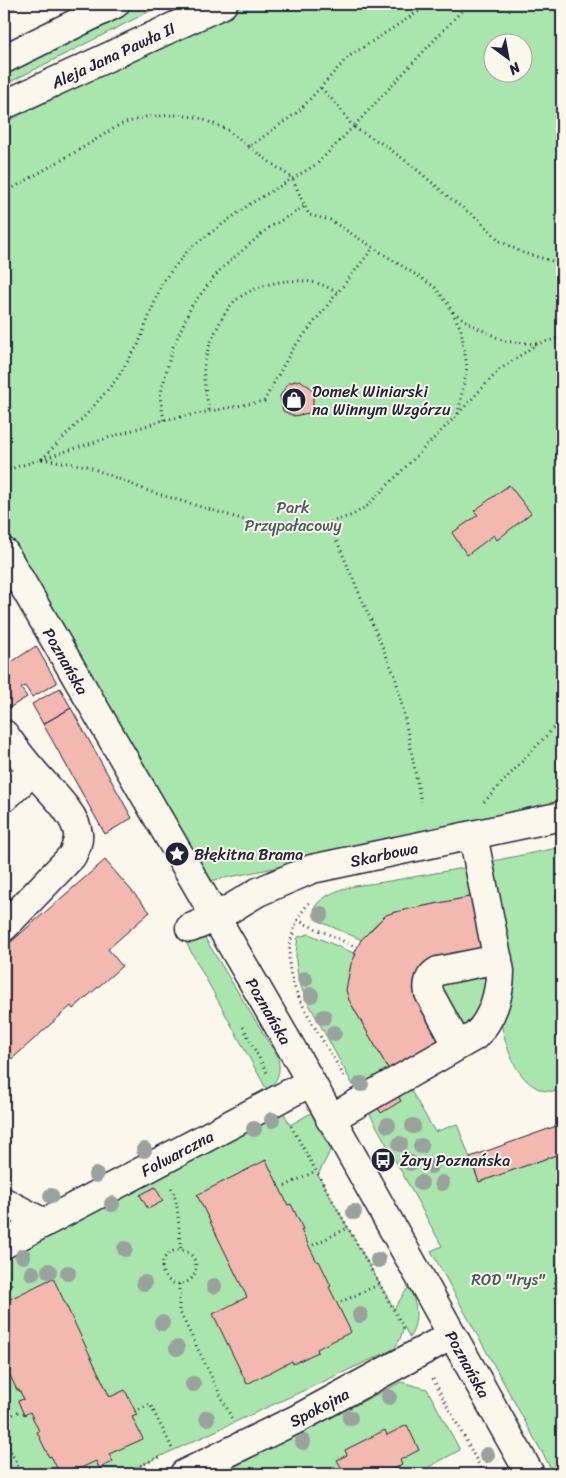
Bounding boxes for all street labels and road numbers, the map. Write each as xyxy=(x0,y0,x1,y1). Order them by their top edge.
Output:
street label: Aleja Jana Pawła II xyxy=(45,14,180,97)
street label: Poznańska xyxy=(35,622,97,700)
street label: Skarbowa xyxy=(347,833,421,876)
street label: Poznańska xyxy=(238,972,300,1050)
street label: Folwarczna xyxy=(135,1122,219,1185)
street label: Poznańska xyxy=(437,1325,498,1404)
street label: Spokojna xyxy=(284,1379,355,1435)

